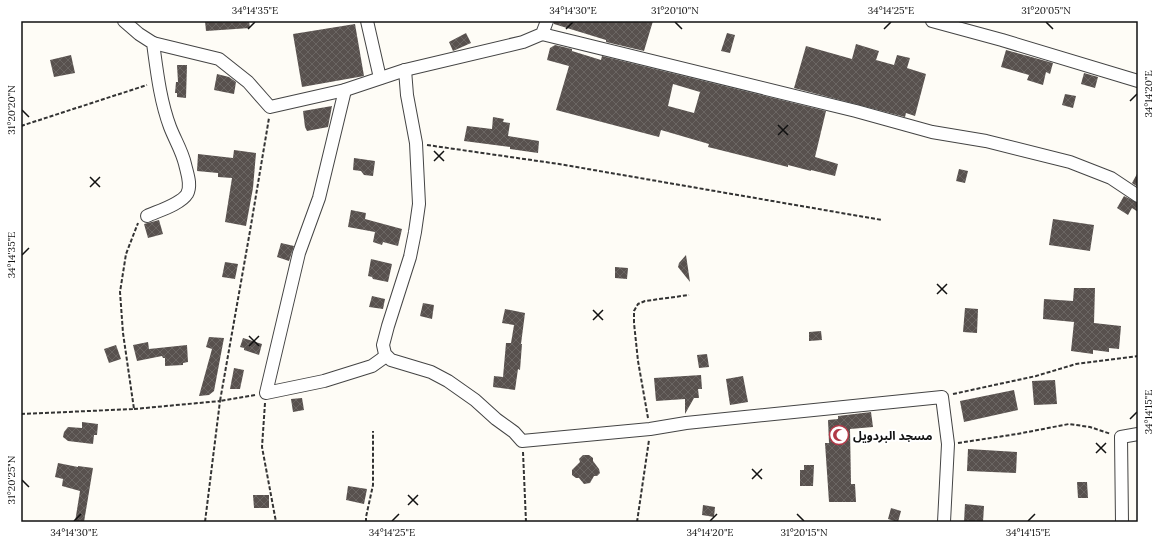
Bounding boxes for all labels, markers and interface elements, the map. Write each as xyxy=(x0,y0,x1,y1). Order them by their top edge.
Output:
text: 34°14'35"E xyxy=(232,4,278,17)
text: 34°14'30"E xyxy=(549,4,597,17)
text: 31°20'10"N xyxy=(651,4,699,17)
text: 34°14'25"E xyxy=(868,4,914,17)
text: 31°20'05"N xyxy=(1021,4,1071,17)
text: 34°14'20"E xyxy=(1142,70,1155,118)
text: 31°20'20"N xyxy=(5,85,18,135)
text: 34°14'35"E xyxy=(5,232,18,278)
text: 34°14'15"E xyxy=(1142,390,1155,434)
mosque icon: مسجد البردويل xyxy=(828,424,850,446)
place label: مسجد البردويل xyxy=(853,428,933,443)
text: 31°20'25"N xyxy=(5,455,18,504)
text: 34°14'30"E xyxy=(50,526,98,539)
text: 34°14'25"E xyxy=(369,526,415,539)
text: 34°14'20"E xyxy=(686,526,734,539)
text: 31°20'15"N xyxy=(780,526,828,539)
text: 34°14'15"E xyxy=(1006,526,1050,539)

